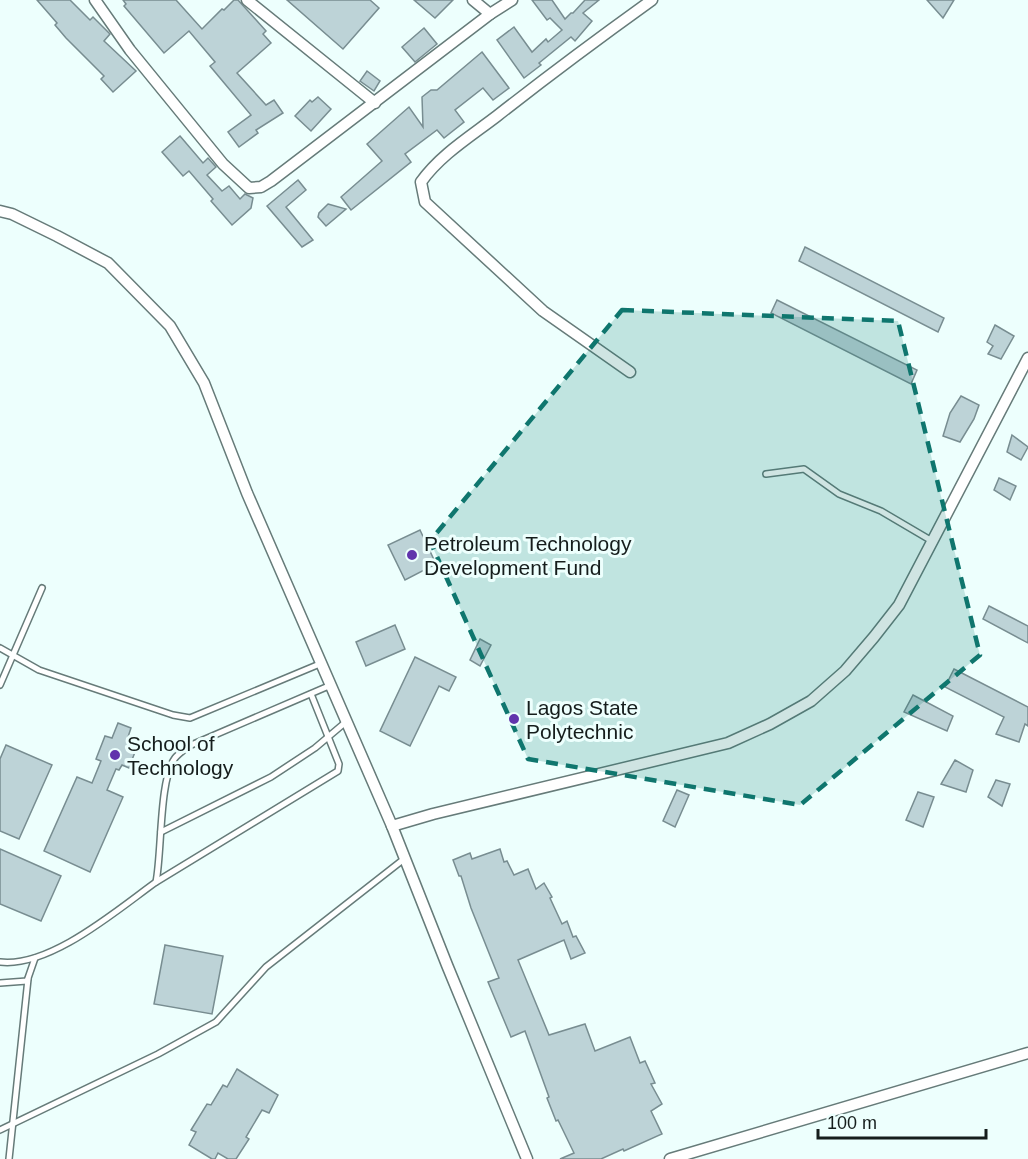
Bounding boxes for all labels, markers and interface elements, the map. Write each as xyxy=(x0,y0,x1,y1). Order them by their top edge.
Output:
place label: Petroleum Technology Development Fund xyxy=(424,532,632,579)
marker: Petroleum Technology Development Fund xyxy=(405,548,419,562)
place label: Lagos State Polytechnic xyxy=(526,696,638,743)
marker: Lagos State Polytechnic xyxy=(507,712,521,726)
place label: School of Technology xyxy=(127,732,234,779)
marker: School of Technology xyxy=(108,748,122,762)
scale bar xyxy=(818,1102,986,1140)
text: 100 m xyxy=(827,1113,877,1133)

